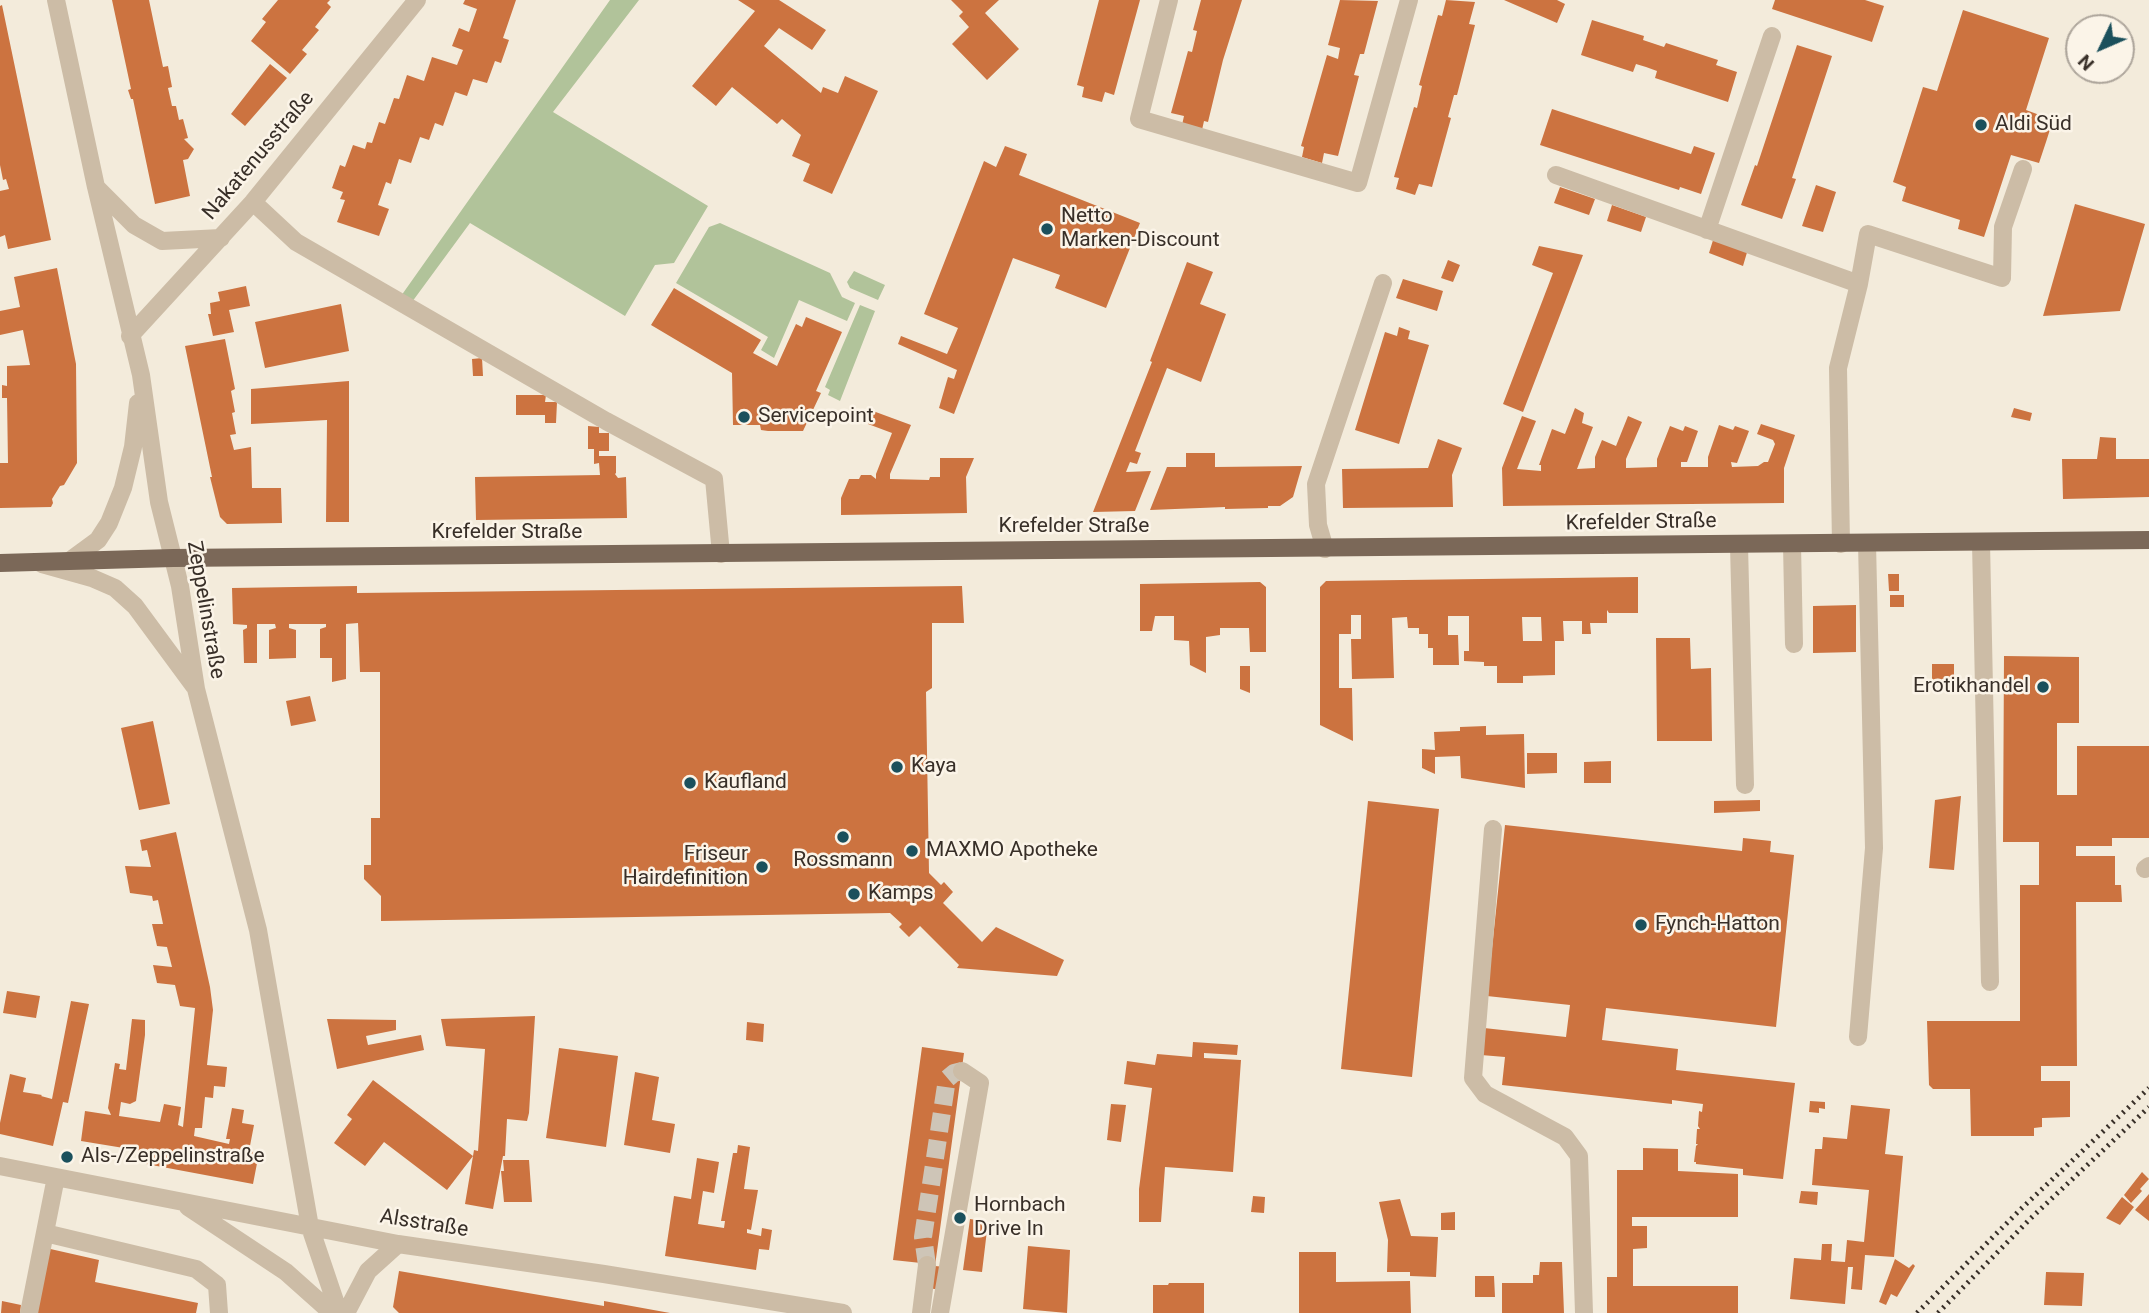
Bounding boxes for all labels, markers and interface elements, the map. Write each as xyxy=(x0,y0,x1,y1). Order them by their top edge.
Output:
north arrow xyxy=(2065,14,2135,84)
text: N xyxy=(2073,50,2099,75)
street label: Nakatenusstraße xyxy=(198,87,320,225)
place label: Aldi Süd xyxy=(1995,112,2072,138)
marker: Aldi Süd xyxy=(1973,117,1989,133)
place label: Netto Marken-Discount xyxy=(1061,204,1220,254)
marker: Netto Marken-Discount xyxy=(1039,221,1055,237)
place label: Servicepoint xyxy=(758,404,874,430)
marker: Servicepoint xyxy=(736,409,752,425)
street label: Krefelder Straße xyxy=(1565,509,1717,537)
street label: Krefelder Straße xyxy=(999,514,1149,540)
street label: Krefelder Straße xyxy=(432,520,582,546)
street label: Zeppelinstraße xyxy=(180,539,230,681)
place label: Erotikhandel xyxy=(1913,674,2029,700)
marker: Erotikhandel xyxy=(2035,679,2051,695)
place label: Kaya xyxy=(911,754,957,780)
marker: Kaya xyxy=(889,759,905,775)
place label: Kaufland xyxy=(704,770,787,796)
marker: Kaufland xyxy=(682,775,698,791)
marker: Rossmann xyxy=(835,829,851,845)
place label: MAXMO Apotheke xyxy=(926,838,1098,864)
place label: Friseur Hairdefinition xyxy=(623,842,748,892)
marker: MAXMO Apotheke xyxy=(904,843,920,859)
place label: Rossmann xyxy=(793,848,893,874)
marker: Friseur Hairdefinition xyxy=(754,859,770,875)
place label: Kamps xyxy=(868,881,934,907)
marker: Kamps xyxy=(846,886,862,902)
place label: Fynch-Hatton xyxy=(1655,912,1780,938)
marker: Fynch-Hatton xyxy=(1633,917,1649,933)
place label: Als-/Zeppelinstraße xyxy=(81,1144,265,1170)
marker: Als-/Zeppelinstraße xyxy=(59,1149,75,1165)
place label: Hornbach Drive In xyxy=(974,1193,1065,1243)
street label: Alsstraße xyxy=(378,1205,470,1243)
marker: Hornbach Drive In xyxy=(952,1210,968,1226)

